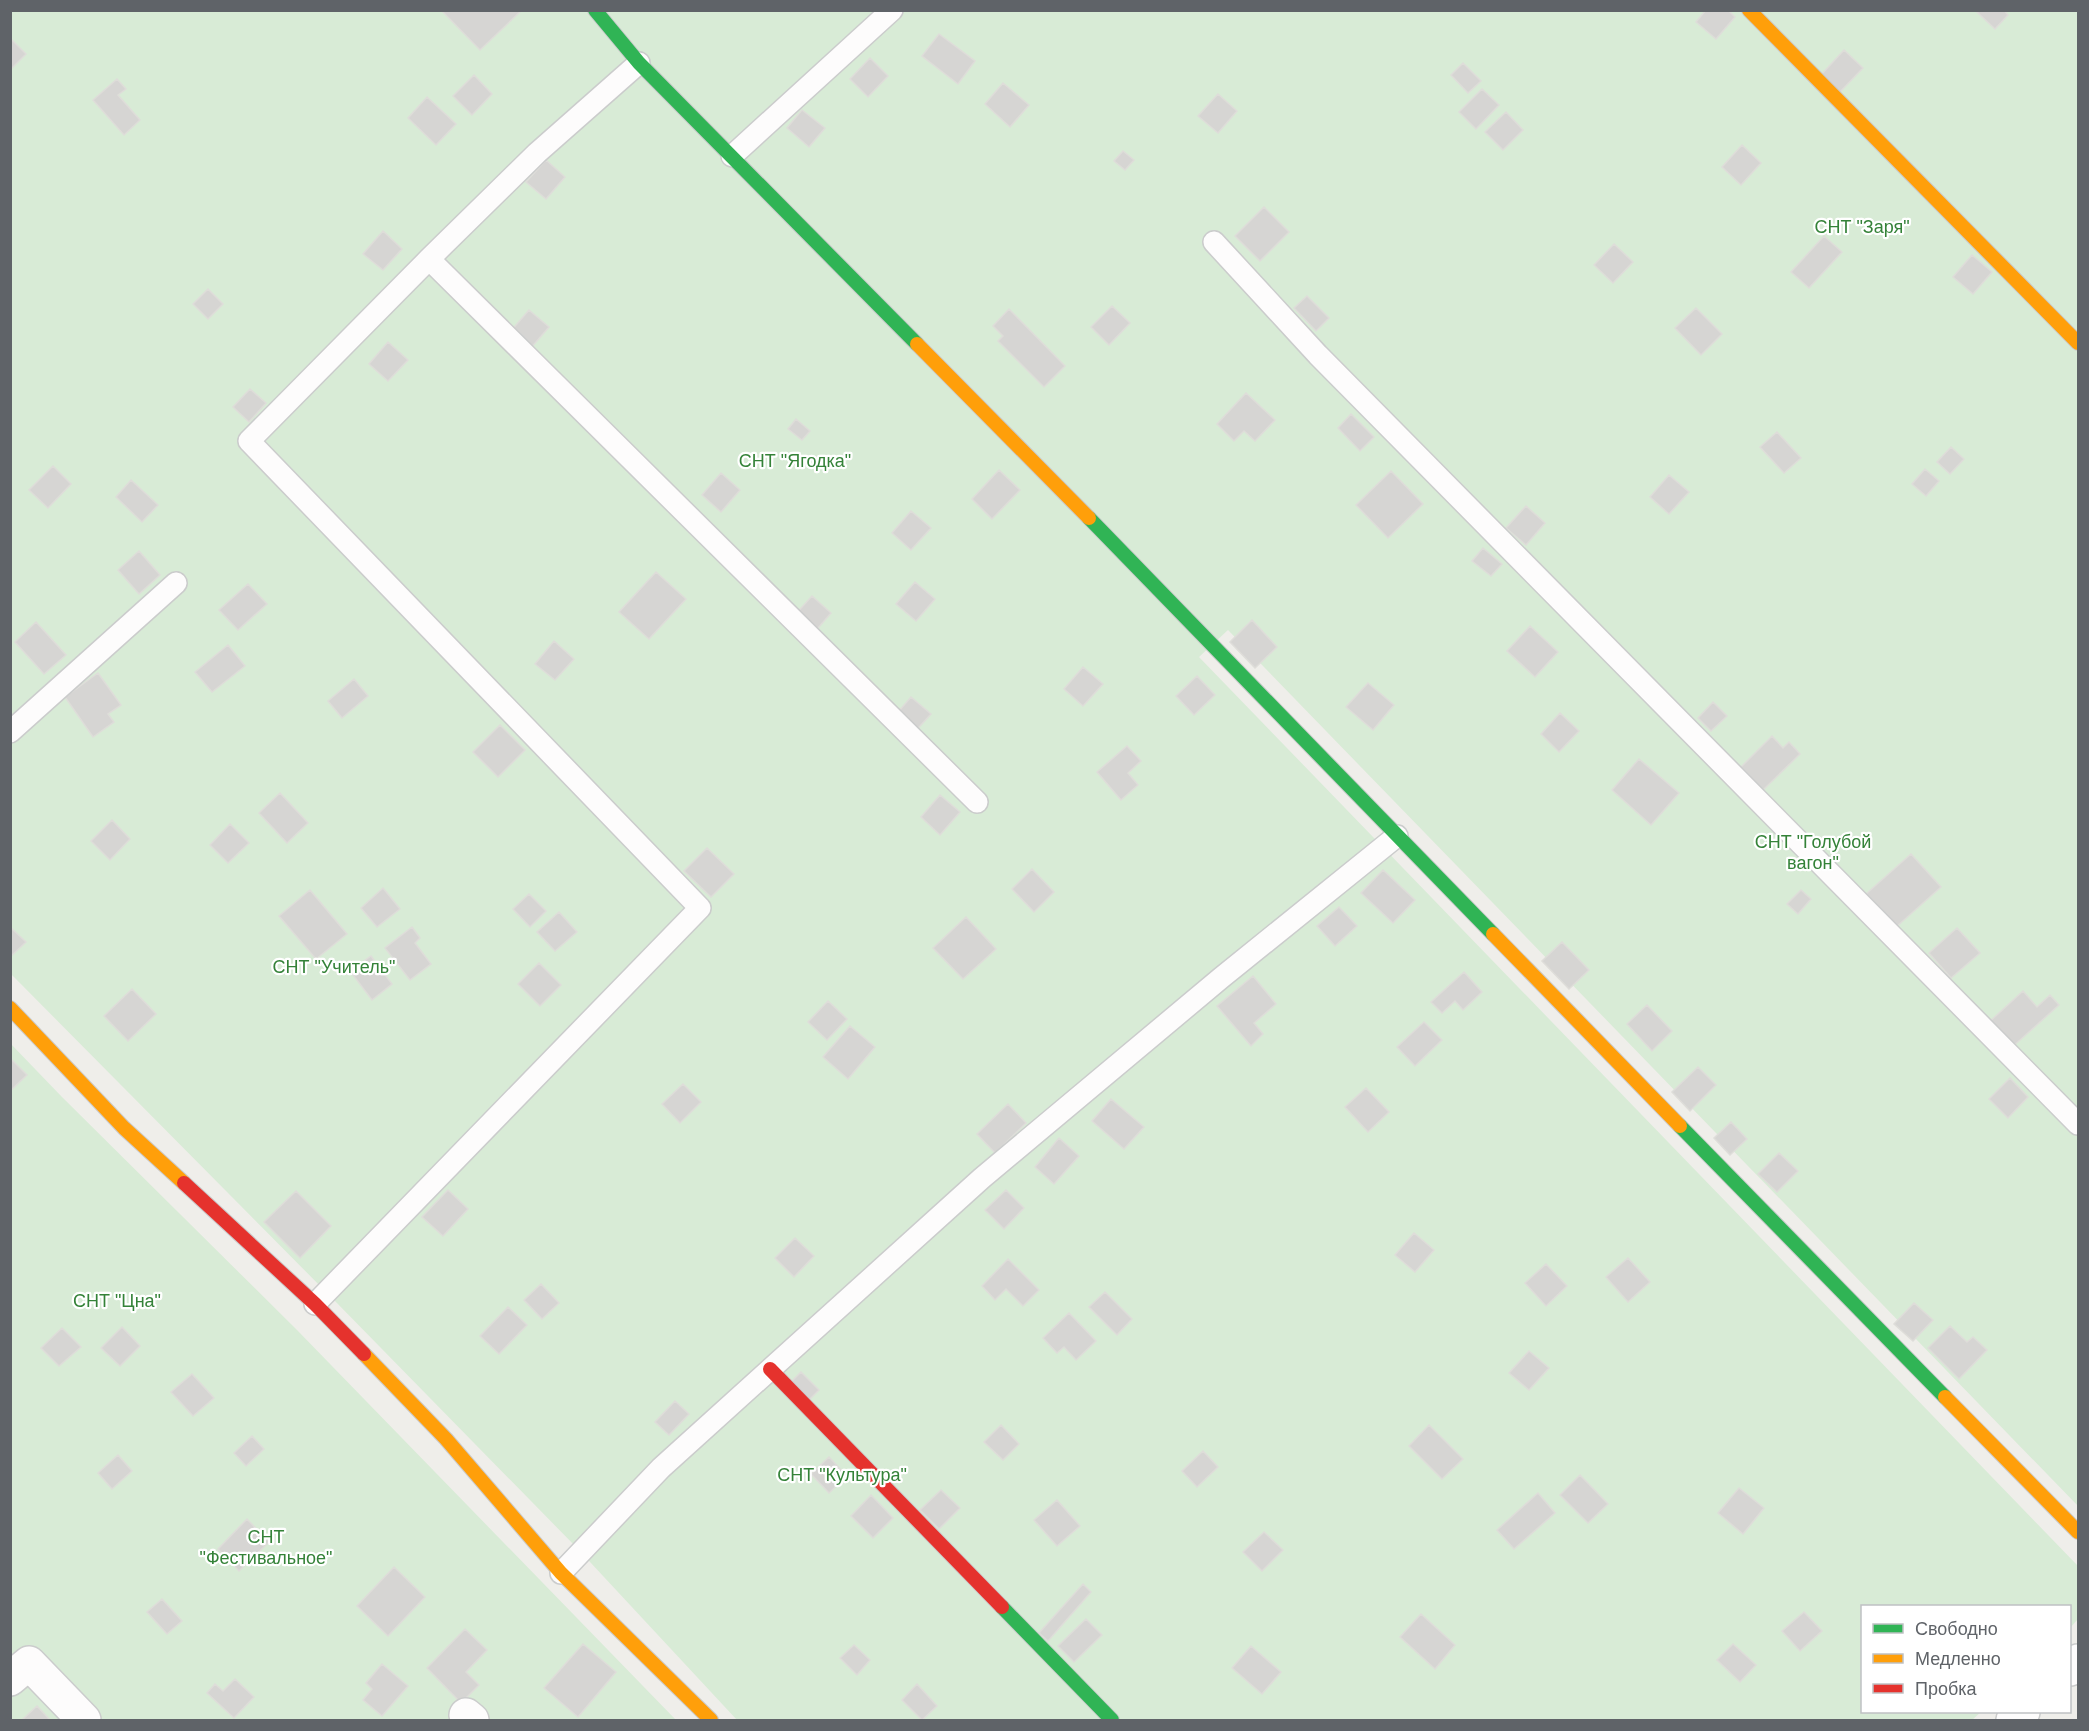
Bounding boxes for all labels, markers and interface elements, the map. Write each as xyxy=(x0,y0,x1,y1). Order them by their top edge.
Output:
park label: СНТ "Заря" xyxy=(1814,217,1910,237)
park label: СНТ "Ягодка" xyxy=(739,451,851,471)
park label: СНТ "Голубой вагон" xyxy=(1755,832,1871,873)
park label: СНТ "Учитель" xyxy=(273,957,395,977)
park label: СНТ "Цна" xyxy=(73,1291,161,1311)
park label: СНТ "Культура" xyxy=(777,1465,907,1485)
park label: СНТ "Фестивальное" xyxy=(200,1527,333,1568)
legend xyxy=(1861,1605,2071,1713)
text: Свободно xyxy=(1915,1619,1998,1639)
text: Медленно xyxy=(1915,1649,2001,1669)
text: Пробка xyxy=(1915,1679,1978,1699)

